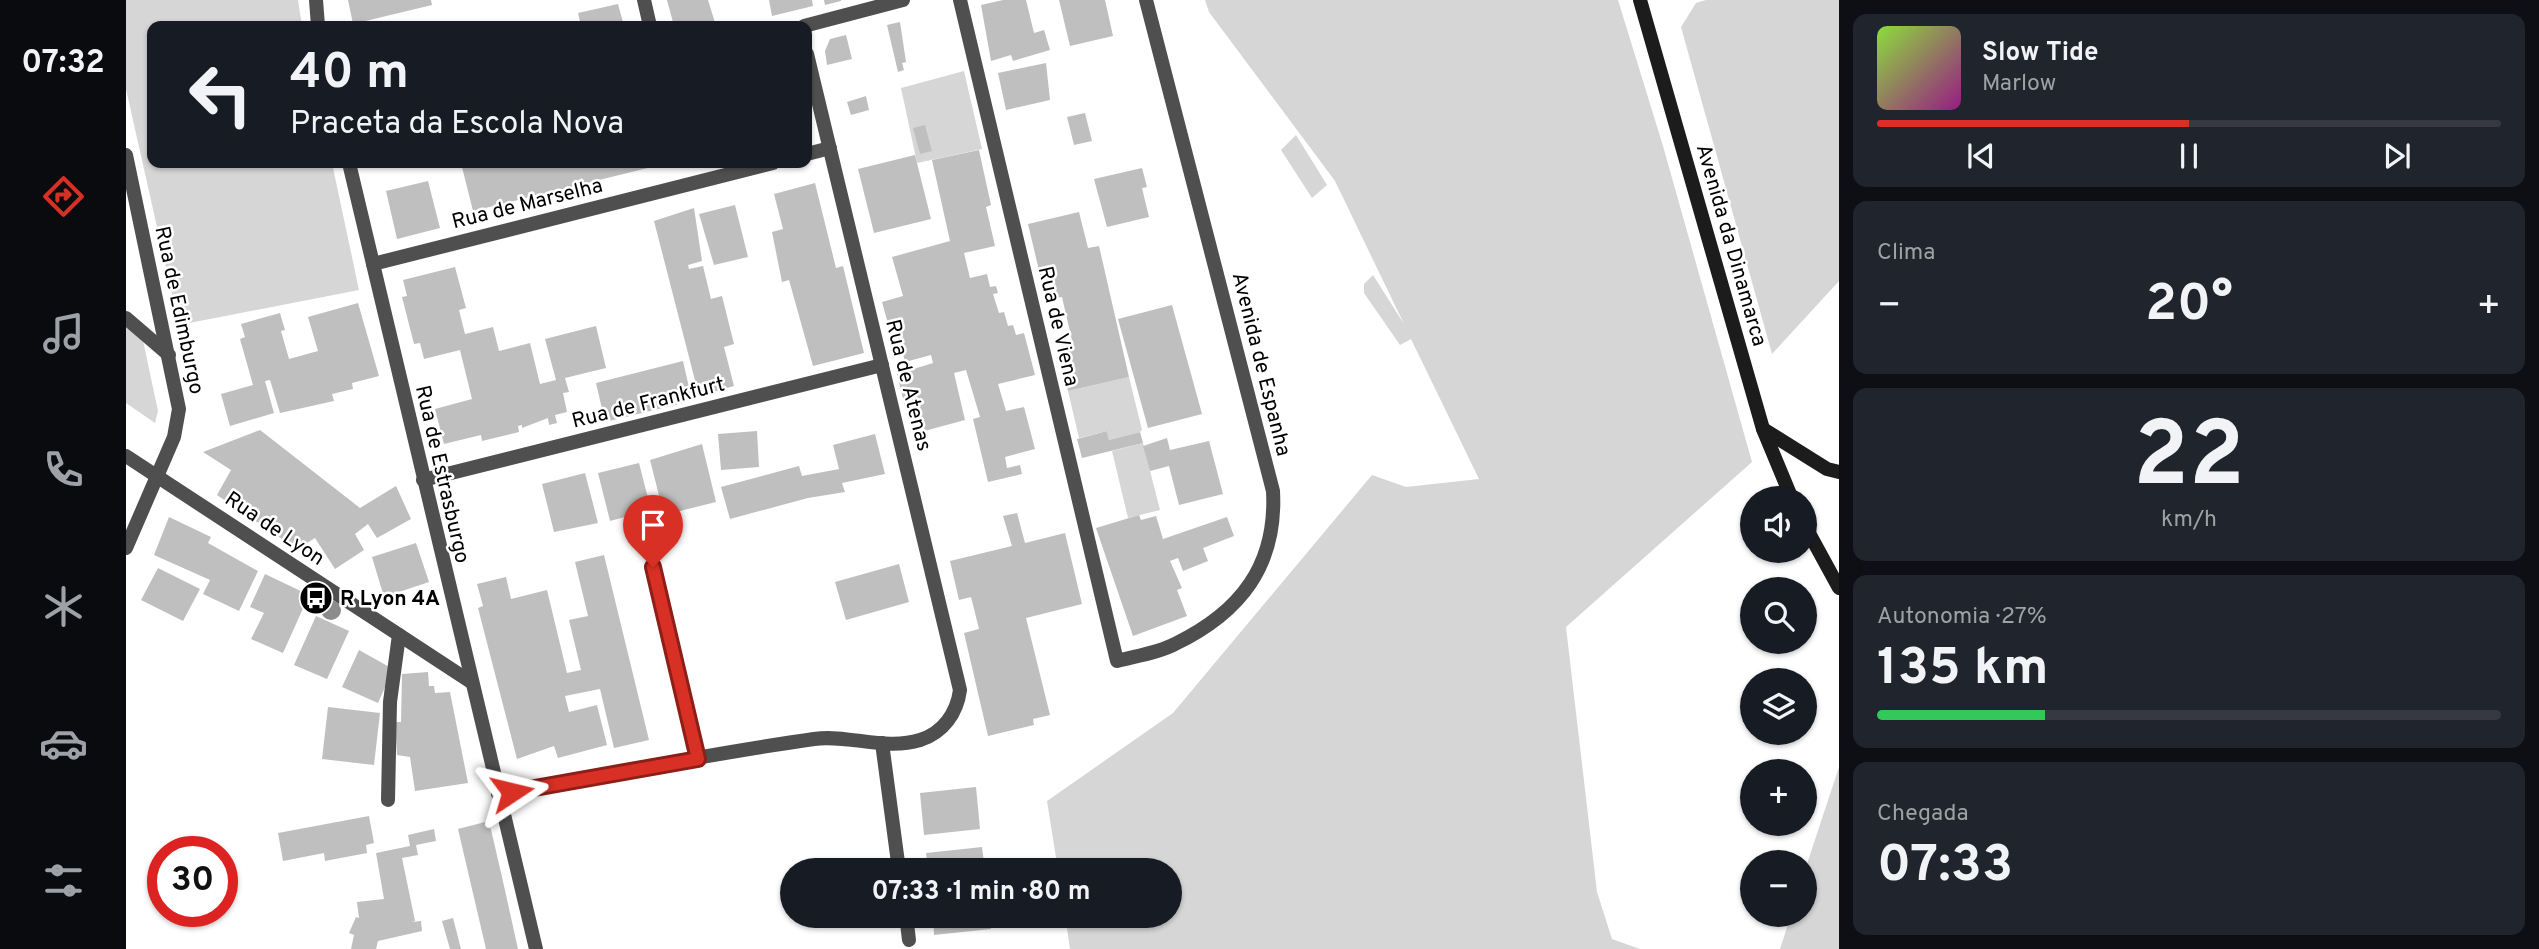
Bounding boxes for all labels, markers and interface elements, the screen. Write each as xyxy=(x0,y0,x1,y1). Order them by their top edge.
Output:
text: Slow Tide xyxy=(1982,37,2099,70)
text: 07:32 xyxy=(21,44,105,84)
text: 40 m xyxy=(290,44,409,106)
icon: left xyxy=(175,49,266,140)
text: Marlow xyxy=(1982,70,2056,99)
text: Praceta da Escola Nova xyxy=(290,105,624,145)
icon: previous xyxy=(1962,137,2000,175)
icon: pause xyxy=(2170,137,2208,175)
icon: next xyxy=(2378,137,2416,175)
street label: Avenida da Dinamarca xyxy=(1689,141,1772,350)
icon: directions xyxy=(39,172,88,221)
street label: Rua de Marselha xyxy=(449,173,606,236)
street label: Rua de Edimburgo xyxy=(148,224,210,397)
text: Clima xyxy=(1877,239,1935,268)
street label: Rua de Viena xyxy=(1031,264,1084,389)
street label: Avenida de Espanha xyxy=(1225,270,1296,459)
text: 20° xyxy=(2145,273,2233,339)
text: − xyxy=(1877,283,1902,332)
text: + xyxy=(2476,283,2501,332)
icon: music xyxy=(39,309,88,358)
street label: Rua de Atenas xyxy=(878,317,937,454)
street label: Rua de Frankfurt xyxy=(569,371,728,436)
street label: Rua de Estrasburgo xyxy=(408,383,475,566)
text: 22 xyxy=(2133,403,2245,518)
icon: phone xyxy=(39,445,88,494)
street label: Rua de Lyon xyxy=(219,486,329,573)
map controls xyxy=(1740,486,1817,927)
button: sound xyxy=(1740,486,1817,563)
pin xyxy=(623,495,683,567)
icon: arrive xyxy=(634,506,672,544)
text: km/h xyxy=(2161,506,2217,535)
button: search xyxy=(1740,577,1817,654)
bus stop icon: R Lyon 4A xyxy=(297,579,335,617)
icon: climate xyxy=(39,582,88,631)
place label: R Lyon 4A xyxy=(340,586,440,613)
text: Autonomia · 27% xyxy=(1877,603,2047,632)
text: 135 km xyxy=(1877,637,2048,703)
button: layers xyxy=(1740,668,1817,745)
icon: car xyxy=(39,719,88,768)
position arrow xyxy=(475,755,549,829)
button: + xyxy=(1740,759,1817,836)
text: Chegada xyxy=(1877,800,1969,829)
text: 07:33 xyxy=(1877,834,2013,900)
speed limit sign: 30 xyxy=(147,836,238,927)
button: − xyxy=(1740,850,1817,927)
icon: filters xyxy=(39,856,88,905)
text: 07:33 · 1 min · 80 m xyxy=(872,876,1090,909)

